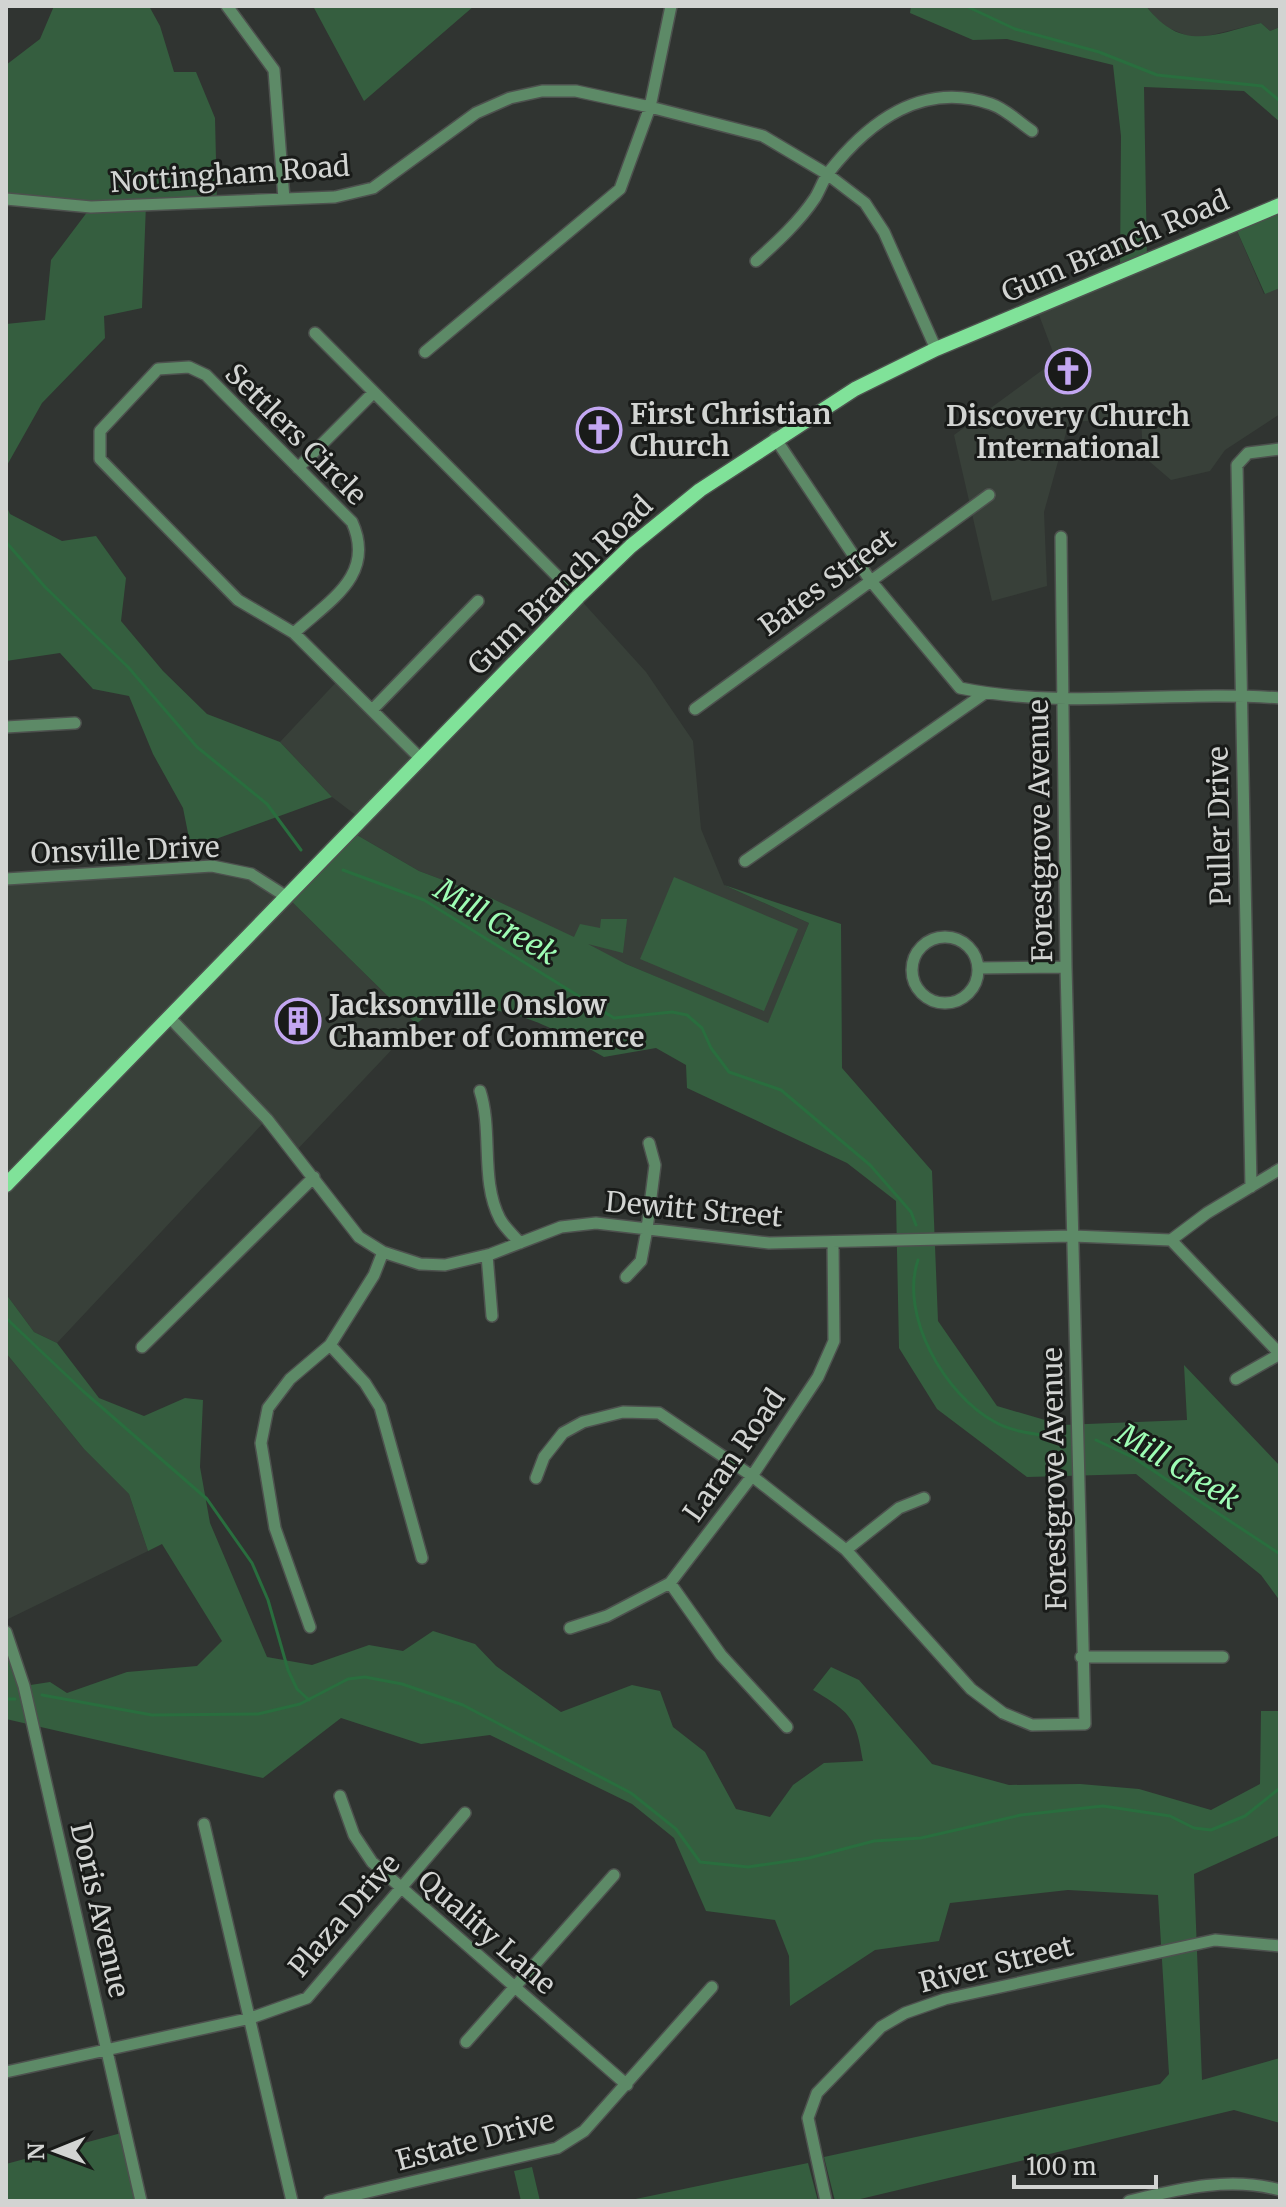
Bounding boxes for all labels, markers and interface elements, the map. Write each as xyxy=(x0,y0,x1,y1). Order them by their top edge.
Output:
street label: Nottingham Road xyxy=(109,148,351,200)
street label: Gum Branch Road xyxy=(996,182,1234,310)
church icon: Discovery Church International xyxy=(1044,347,1092,395)
street label: Settlers Circle xyxy=(218,356,374,512)
place label: First Christian Church xyxy=(630,396,831,464)
place label: Discovery Church International xyxy=(946,398,1190,466)
church icon: First Christian Church xyxy=(575,406,623,454)
street label: Gum Branch Road xyxy=(460,487,660,682)
street label: Bates Street xyxy=(752,520,902,644)
street label: Forestgrove Avenue xyxy=(1020,699,1060,963)
street label: Puller Drive xyxy=(1200,746,1238,906)
street label: Onsville Drive xyxy=(30,829,220,871)
water label: Mill Creek xyxy=(426,869,565,973)
place label: Jacksonville Onslow Chamber of Commerce xyxy=(328,987,644,1055)
building icon: Jacksonville Onslow Chamber of Commerce xyxy=(274,997,322,1045)
street label: Dewitt Street xyxy=(604,1183,784,1235)
street label: Forestgrove Avenue xyxy=(1034,1347,1074,1611)
street label: Laran Road xyxy=(675,1382,793,1528)
water label: Mill Creek xyxy=(1108,1414,1247,1518)
street label: Doris Avenue xyxy=(62,1819,138,2001)
street label: Plaza Drive xyxy=(281,1846,407,1984)
street label: Quality Lane xyxy=(411,1862,563,2002)
street label: River Street xyxy=(915,1927,1077,2001)
street label: Estate Drive xyxy=(392,2102,558,2178)
north arrow xyxy=(16,2111,96,2191)
scale bar xyxy=(1014,2139,1156,2189)
text: N xyxy=(22,2142,50,2160)
text: 100 m xyxy=(1026,2151,1097,2182)

